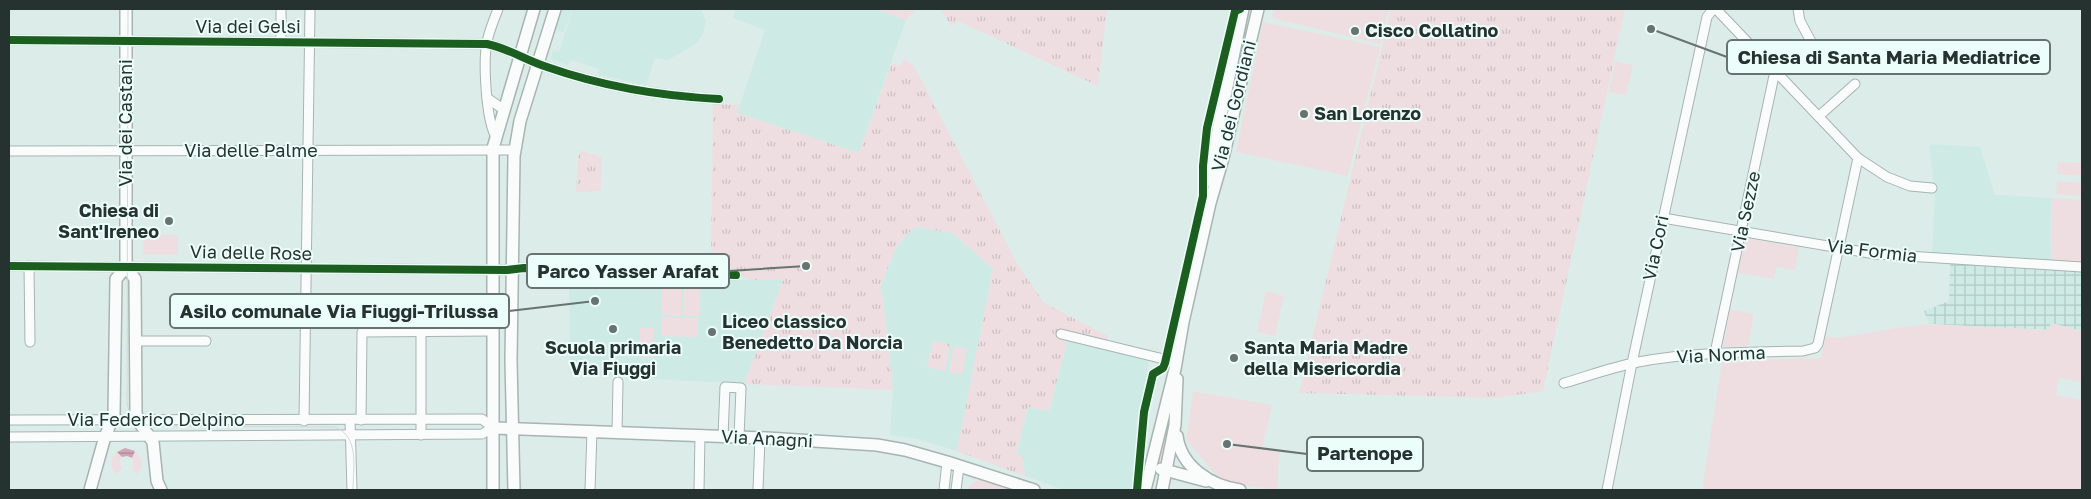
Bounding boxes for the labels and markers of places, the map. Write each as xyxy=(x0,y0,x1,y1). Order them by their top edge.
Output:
place label: Cisco Collatino xyxy=(1365,19,1499,41)
marker: Cisco Collatino xyxy=(1349,25,1361,37)
callout: Chiesa di Santa Maria Mediatrice xyxy=(1727,40,2050,74)
place label: San Lorenzo xyxy=(1314,102,1421,124)
marker: San Lorenzo xyxy=(1298,108,1310,120)
place label: Chiesa di Sant'Ireneo xyxy=(58,199,159,242)
marker: Chiesa di Sant'Ireneo xyxy=(163,215,175,227)
callout: Parco Yasser Arafat xyxy=(527,254,729,288)
callout: Asilo comunale Via Fiuggi-Trilussa xyxy=(170,294,509,328)
place label: Liceo classico Benedetto Da Norcia xyxy=(722,310,903,353)
marker: Scuola primaria Via Fiuggi xyxy=(607,323,619,335)
marker: Liceo classico Benedetto Da Norcia xyxy=(706,326,718,338)
place label: Scuola primaria Via Fiuggi xyxy=(545,336,681,379)
place label: Santa Maria Madre della Misericordia xyxy=(1244,336,1408,379)
marker: Santa Maria Madre della Misericordia xyxy=(1228,352,1240,364)
callout: Partenope xyxy=(1307,437,1423,471)

